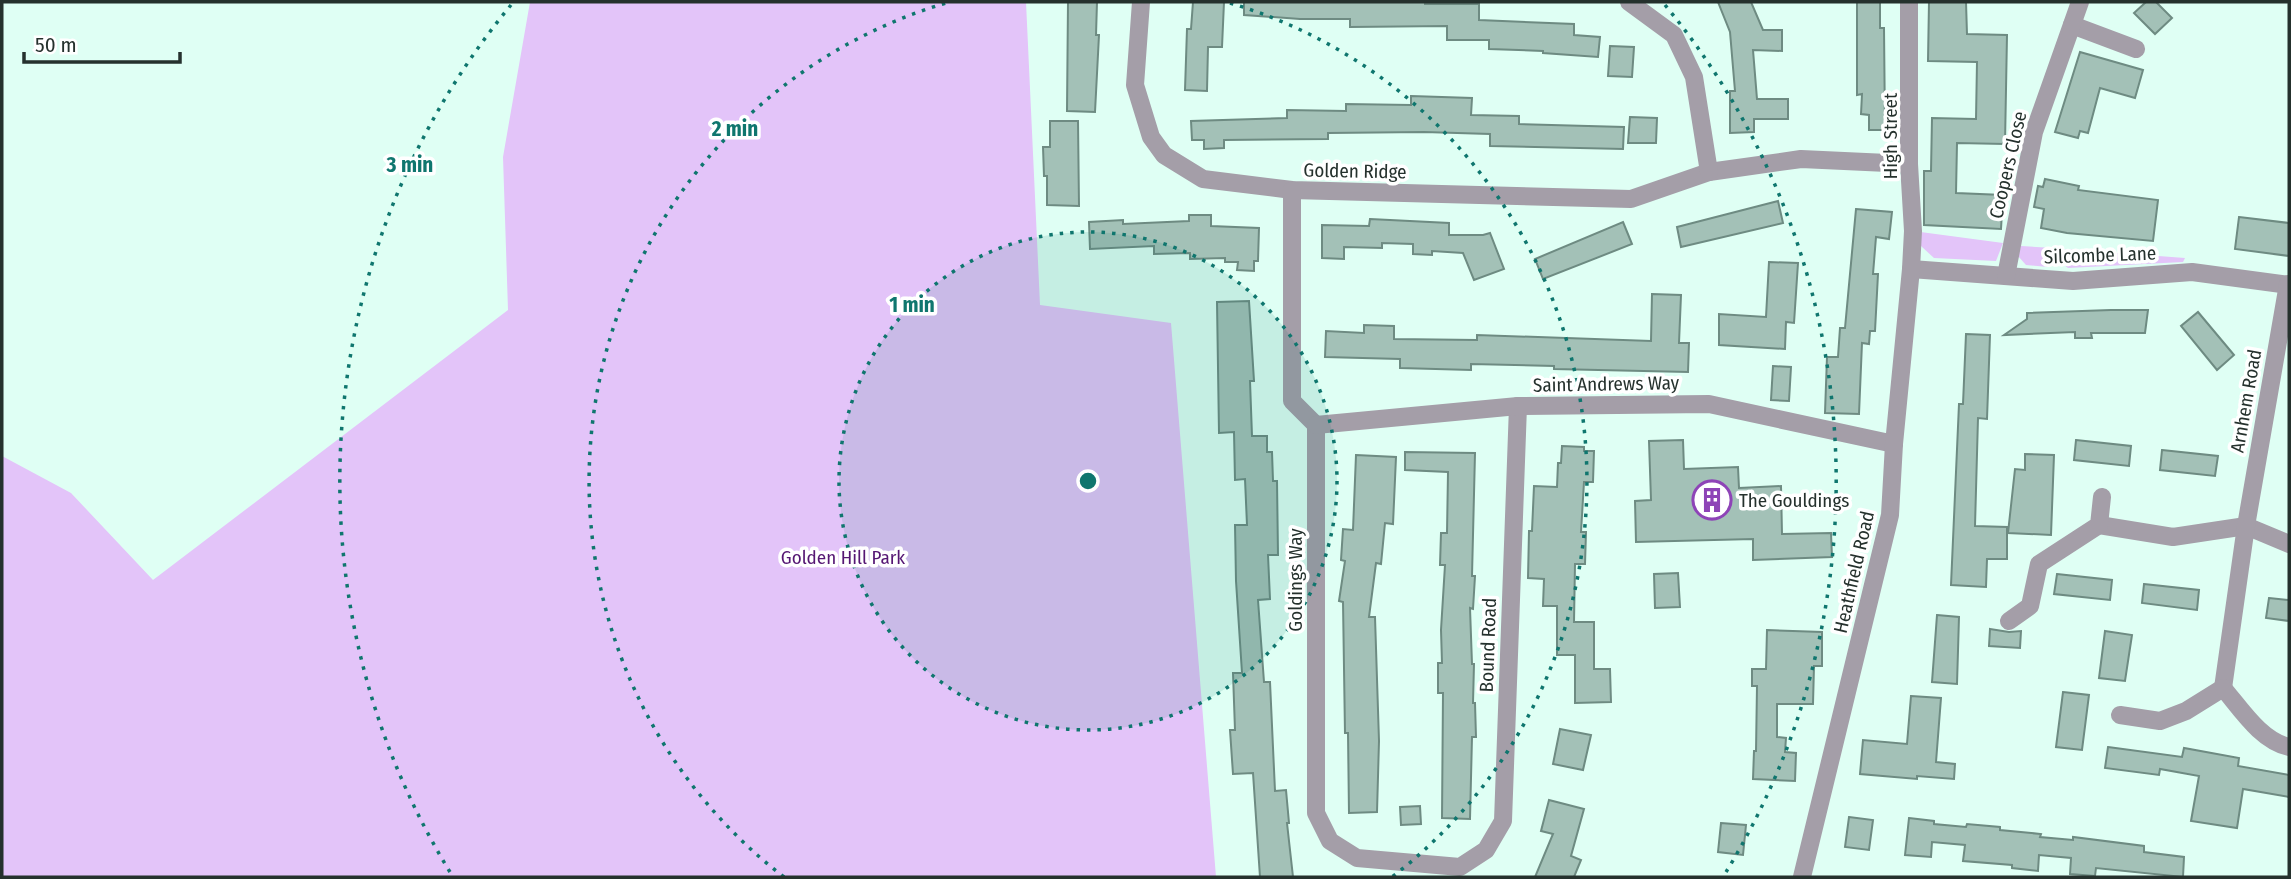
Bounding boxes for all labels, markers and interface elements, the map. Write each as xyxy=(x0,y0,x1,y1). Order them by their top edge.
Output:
scale bar xyxy=(24,21,180,65)
text: 50 m xyxy=(35,32,77,58)
street label: High Street xyxy=(1879,92,1902,179)
street label: Coopers Close xyxy=(1984,109,2032,221)
text: 2 min xyxy=(711,116,758,142)
text: 3 min xyxy=(386,152,433,178)
street label: Golden Ridge xyxy=(1303,159,1407,183)
street label: Silcombe Lane xyxy=(2043,242,2157,268)
text: 1 min xyxy=(889,292,935,318)
street label: Arnhem Road xyxy=(2226,348,2266,454)
street label: Saint Andrews Way xyxy=(1533,371,1680,397)
centre of rings xyxy=(1076,469,1100,493)
building icon: The Gouldings xyxy=(1691,479,1733,521)
place label: The Gouldings xyxy=(1739,489,1849,512)
street label: Heathfield Road xyxy=(1829,509,1879,635)
street label: Goldings Way xyxy=(1284,528,1307,632)
park label: Golden Hill Park xyxy=(781,546,905,569)
street label: Bound Road xyxy=(1475,597,1501,693)

